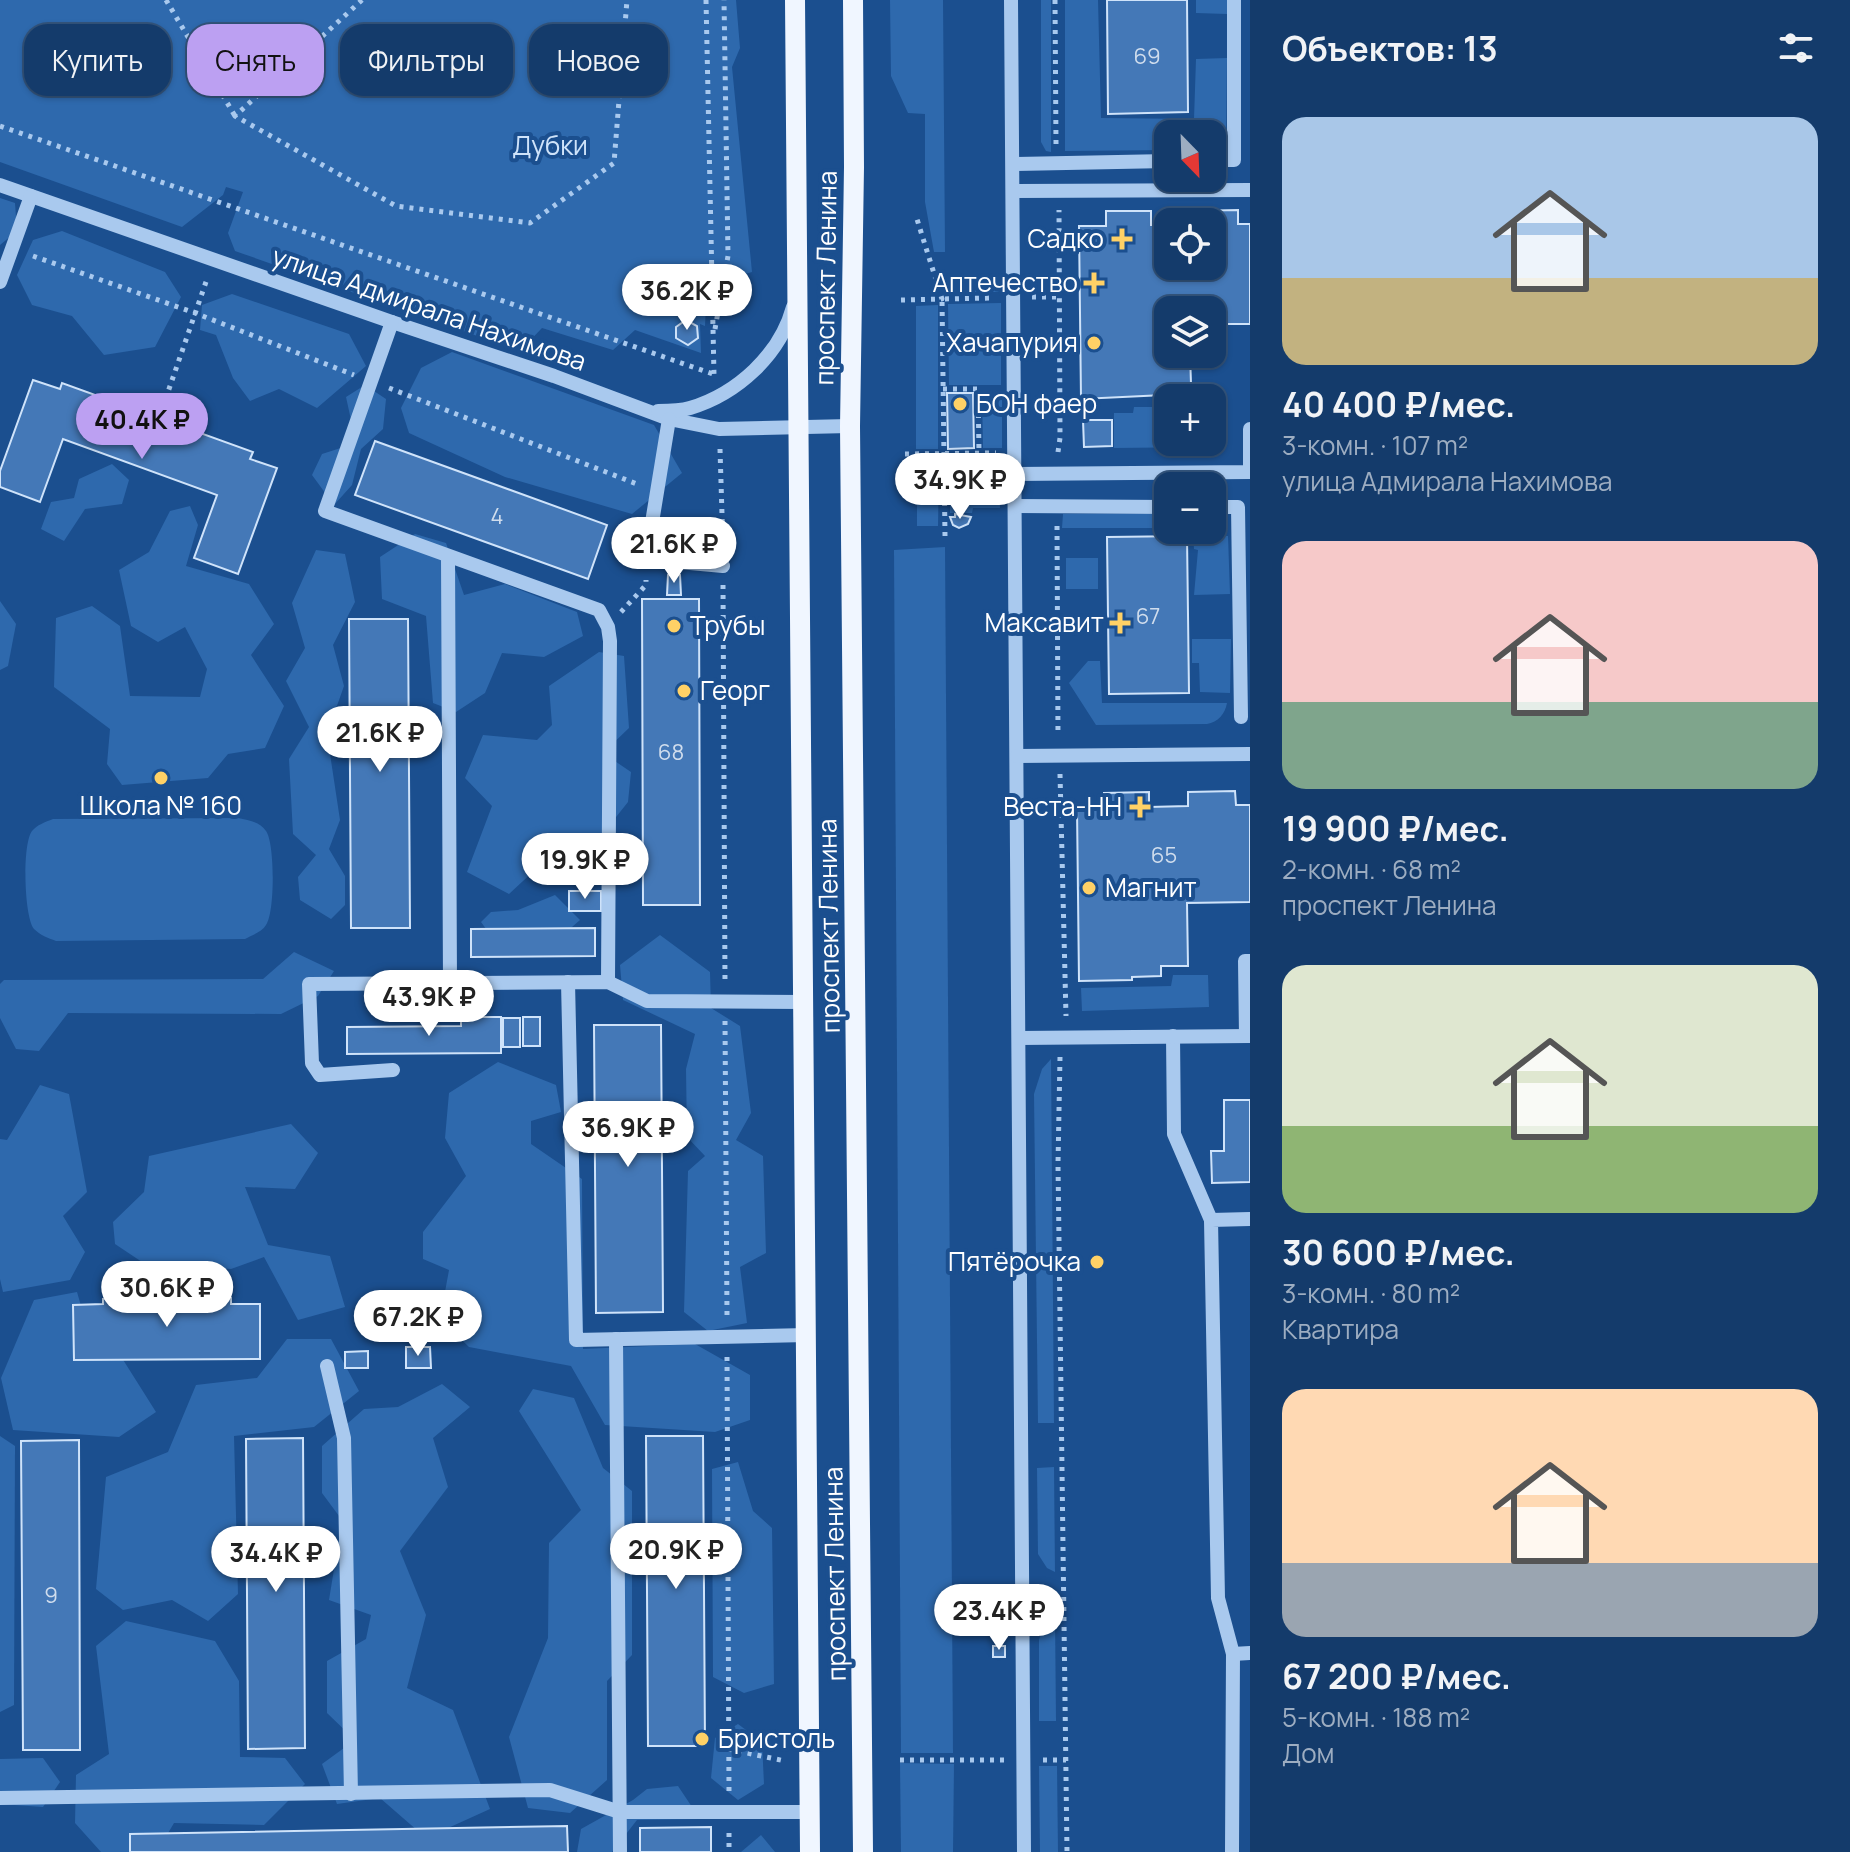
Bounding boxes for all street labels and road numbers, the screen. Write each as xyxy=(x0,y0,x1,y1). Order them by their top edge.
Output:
street label: проспект Ленина xyxy=(805,170,845,386)
street label: улица Адмирала Нахимова xyxy=(267,237,591,379)
street label: проспект Ленина xyxy=(808,818,848,1034)
street label: проспект Ленина xyxy=(814,1466,854,1682)

